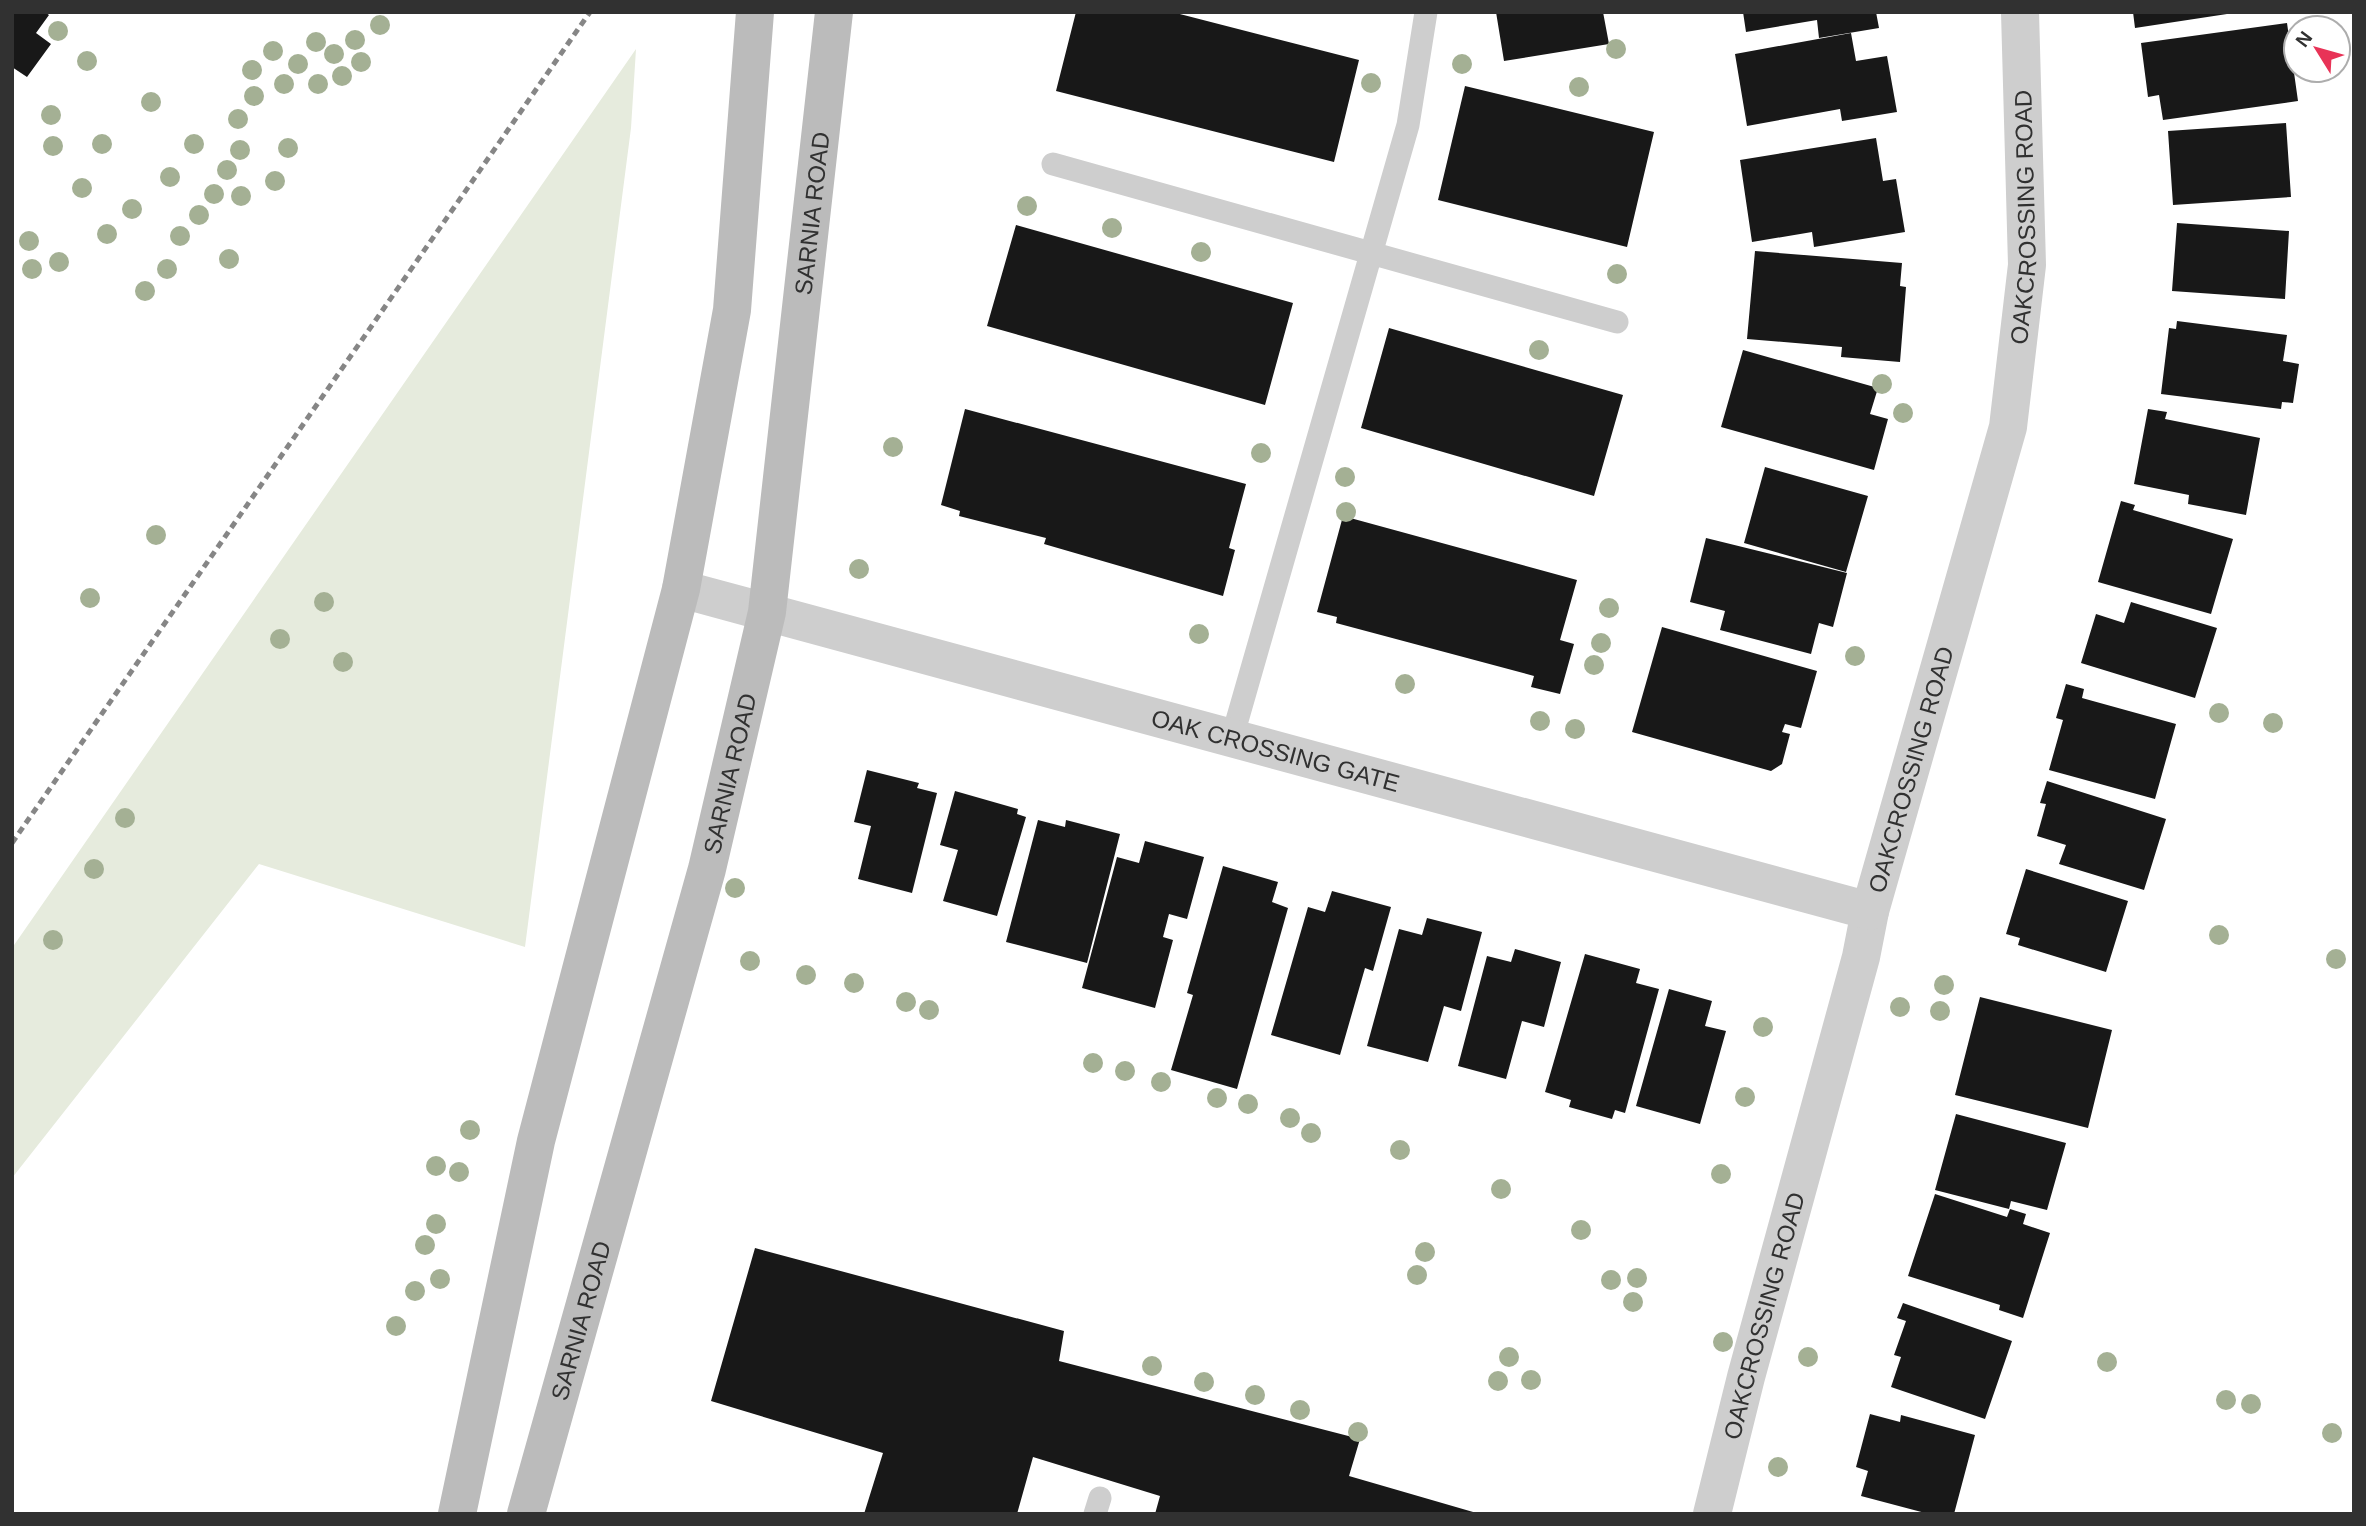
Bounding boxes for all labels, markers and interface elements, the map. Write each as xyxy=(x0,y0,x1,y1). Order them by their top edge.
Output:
north arrow xyxy=(2282,14,2352,84)
text: N xyxy=(2291,27,2316,51)
street label: OAKCROSSING ROAD xyxy=(2004,90,2041,346)
street label: SARNIA ROAD xyxy=(789,130,834,296)
street label: OAKCROSSING ROAD xyxy=(1862,643,1958,896)
street label: SARNIA ROAD xyxy=(697,691,761,856)
street label: OAK CROSSING GATE xyxy=(1149,704,1403,796)
street label: OAKCROSSING ROAD xyxy=(1718,1189,1810,1442)
street label: SARNIA ROAD xyxy=(545,1238,615,1403)

